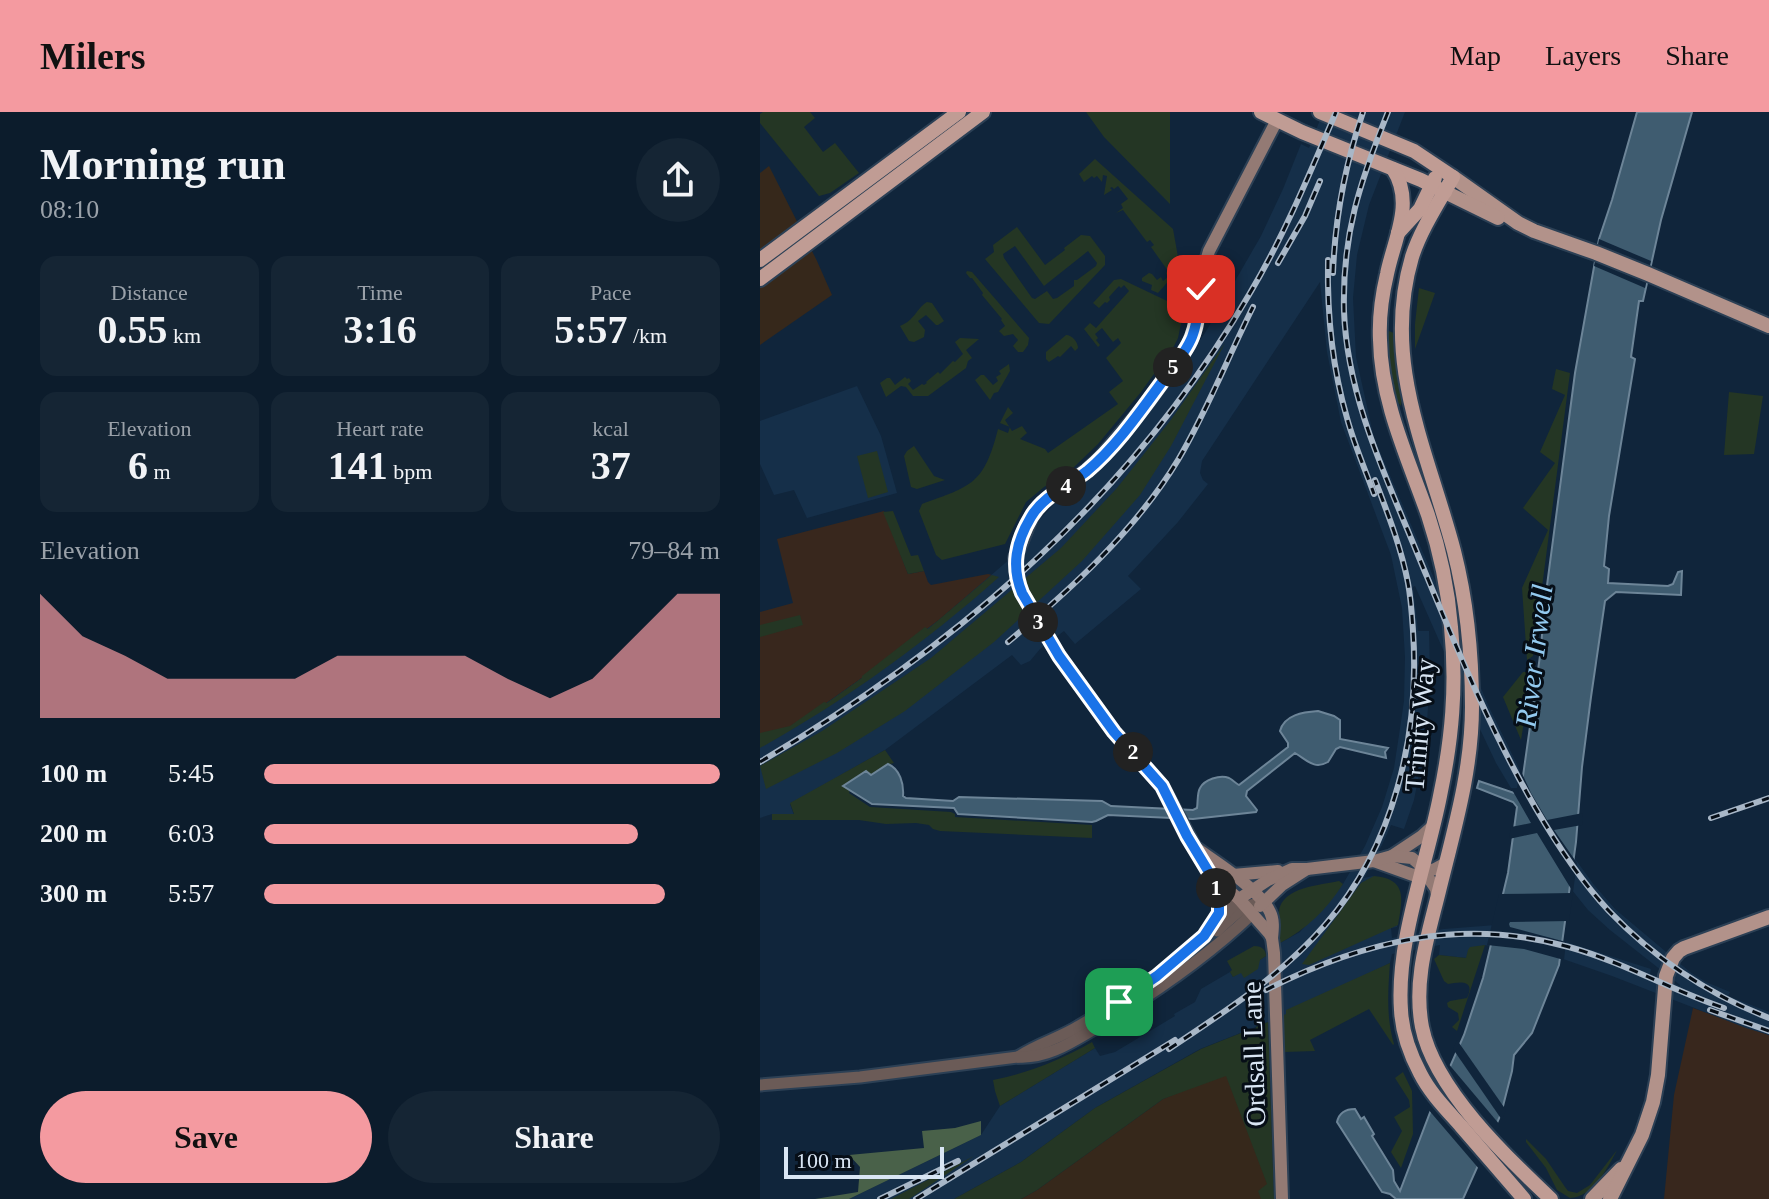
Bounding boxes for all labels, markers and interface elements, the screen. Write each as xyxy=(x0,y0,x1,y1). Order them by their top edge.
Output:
text: Milers xyxy=(40,35,146,77)
text: Map xyxy=(1450,40,1501,71)
text: Layers xyxy=(1545,40,1621,71)
text: Share xyxy=(1665,40,1729,71)
button: share xyxy=(636,138,720,222)
text: Morning run xyxy=(40,140,286,189)
text: 08:10 xyxy=(40,195,99,224)
pin xyxy=(1167,255,1235,323)
icon: check xyxy=(1179,267,1223,311)
text: Distance xyxy=(111,280,188,305)
text: Time xyxy=(357,280,403,305)
text: Pace xyxy=(590,280,631,305)
text: 0.55 xyxy=(98,307,168,352)
text: 3:16 xyxy=(343,307,417,352)
text: 5:57 xyxy=(554,307,627,352)
text: km xyxy=(168,323,201,348)
text: /km xyxy=(627,323,667,348)
pin: 5 xyxy=(1153,347,1193,387)
text: 5 xyxy=(1168,354,1179,379)
text: Elevation xyxy=(107,416,191,441)
text: Heart rate xyxy=(336,416,424,441)
text: kcal xyxy=(592,416,629,441)
text: 6 xyxy=(128,443,148,488)
text: 141 xyxy=(328,443,388,488)
text: 37 xyxy=(591,443,631,488)
text: m xyxy=(148,459,171,484)
text: bpm xyxy=(388,459,432,484)
pin: 4 xyxy=(1046,466,1086,506)
text: 4 xyxy=(1061,473,1072,498)
text: Elevation xyxy=(40,536,140,565)
text: 79–84 m xyxy=(628,536,720,565)
water label: River Irwell xyxy=(1508,582,1559,730)
pin: 3 xyxy=(1018,602,1058,642)
text: 3 xyxy=(1033,609,1044,634)
street label: Trinity Way xyxy=(1398,657,1441,793)
pin: 2 xyxy=(1113,732,1153,772)
text: 2 xyxy=(1128,739,1139,764)
text: 100 m xyxy=(40,759,107,788)
text: 5:45 xyxy=(168,759,214,788)
text: 200 m xyxy=(40,819,107,848)
text: 6:03 xyxy=(168,819,214,848)
pin: 1 xyxy=(1196,868,1236,908)
text: 1 xyxy=(1211,875,1222,900)
text: 300 m xyxy=(40,879,107,908)
text: 5:57 xyxy=(168,879,214,908)
pin xyxy=(1085,968,1153,1036)
icon: arrive xyxy=(1097,980,1141,1024)
street label: Ordsall Lane xyxy=(1235,981,1272,1127)
button: Save xyxy=(40,1091,372,1183)
button: Share xyxy=(388,1091,720,1183)
scale bar xyxy=(784,1143,944,1179)
text: 100 m xyxy=(796,1148,852,1173)

